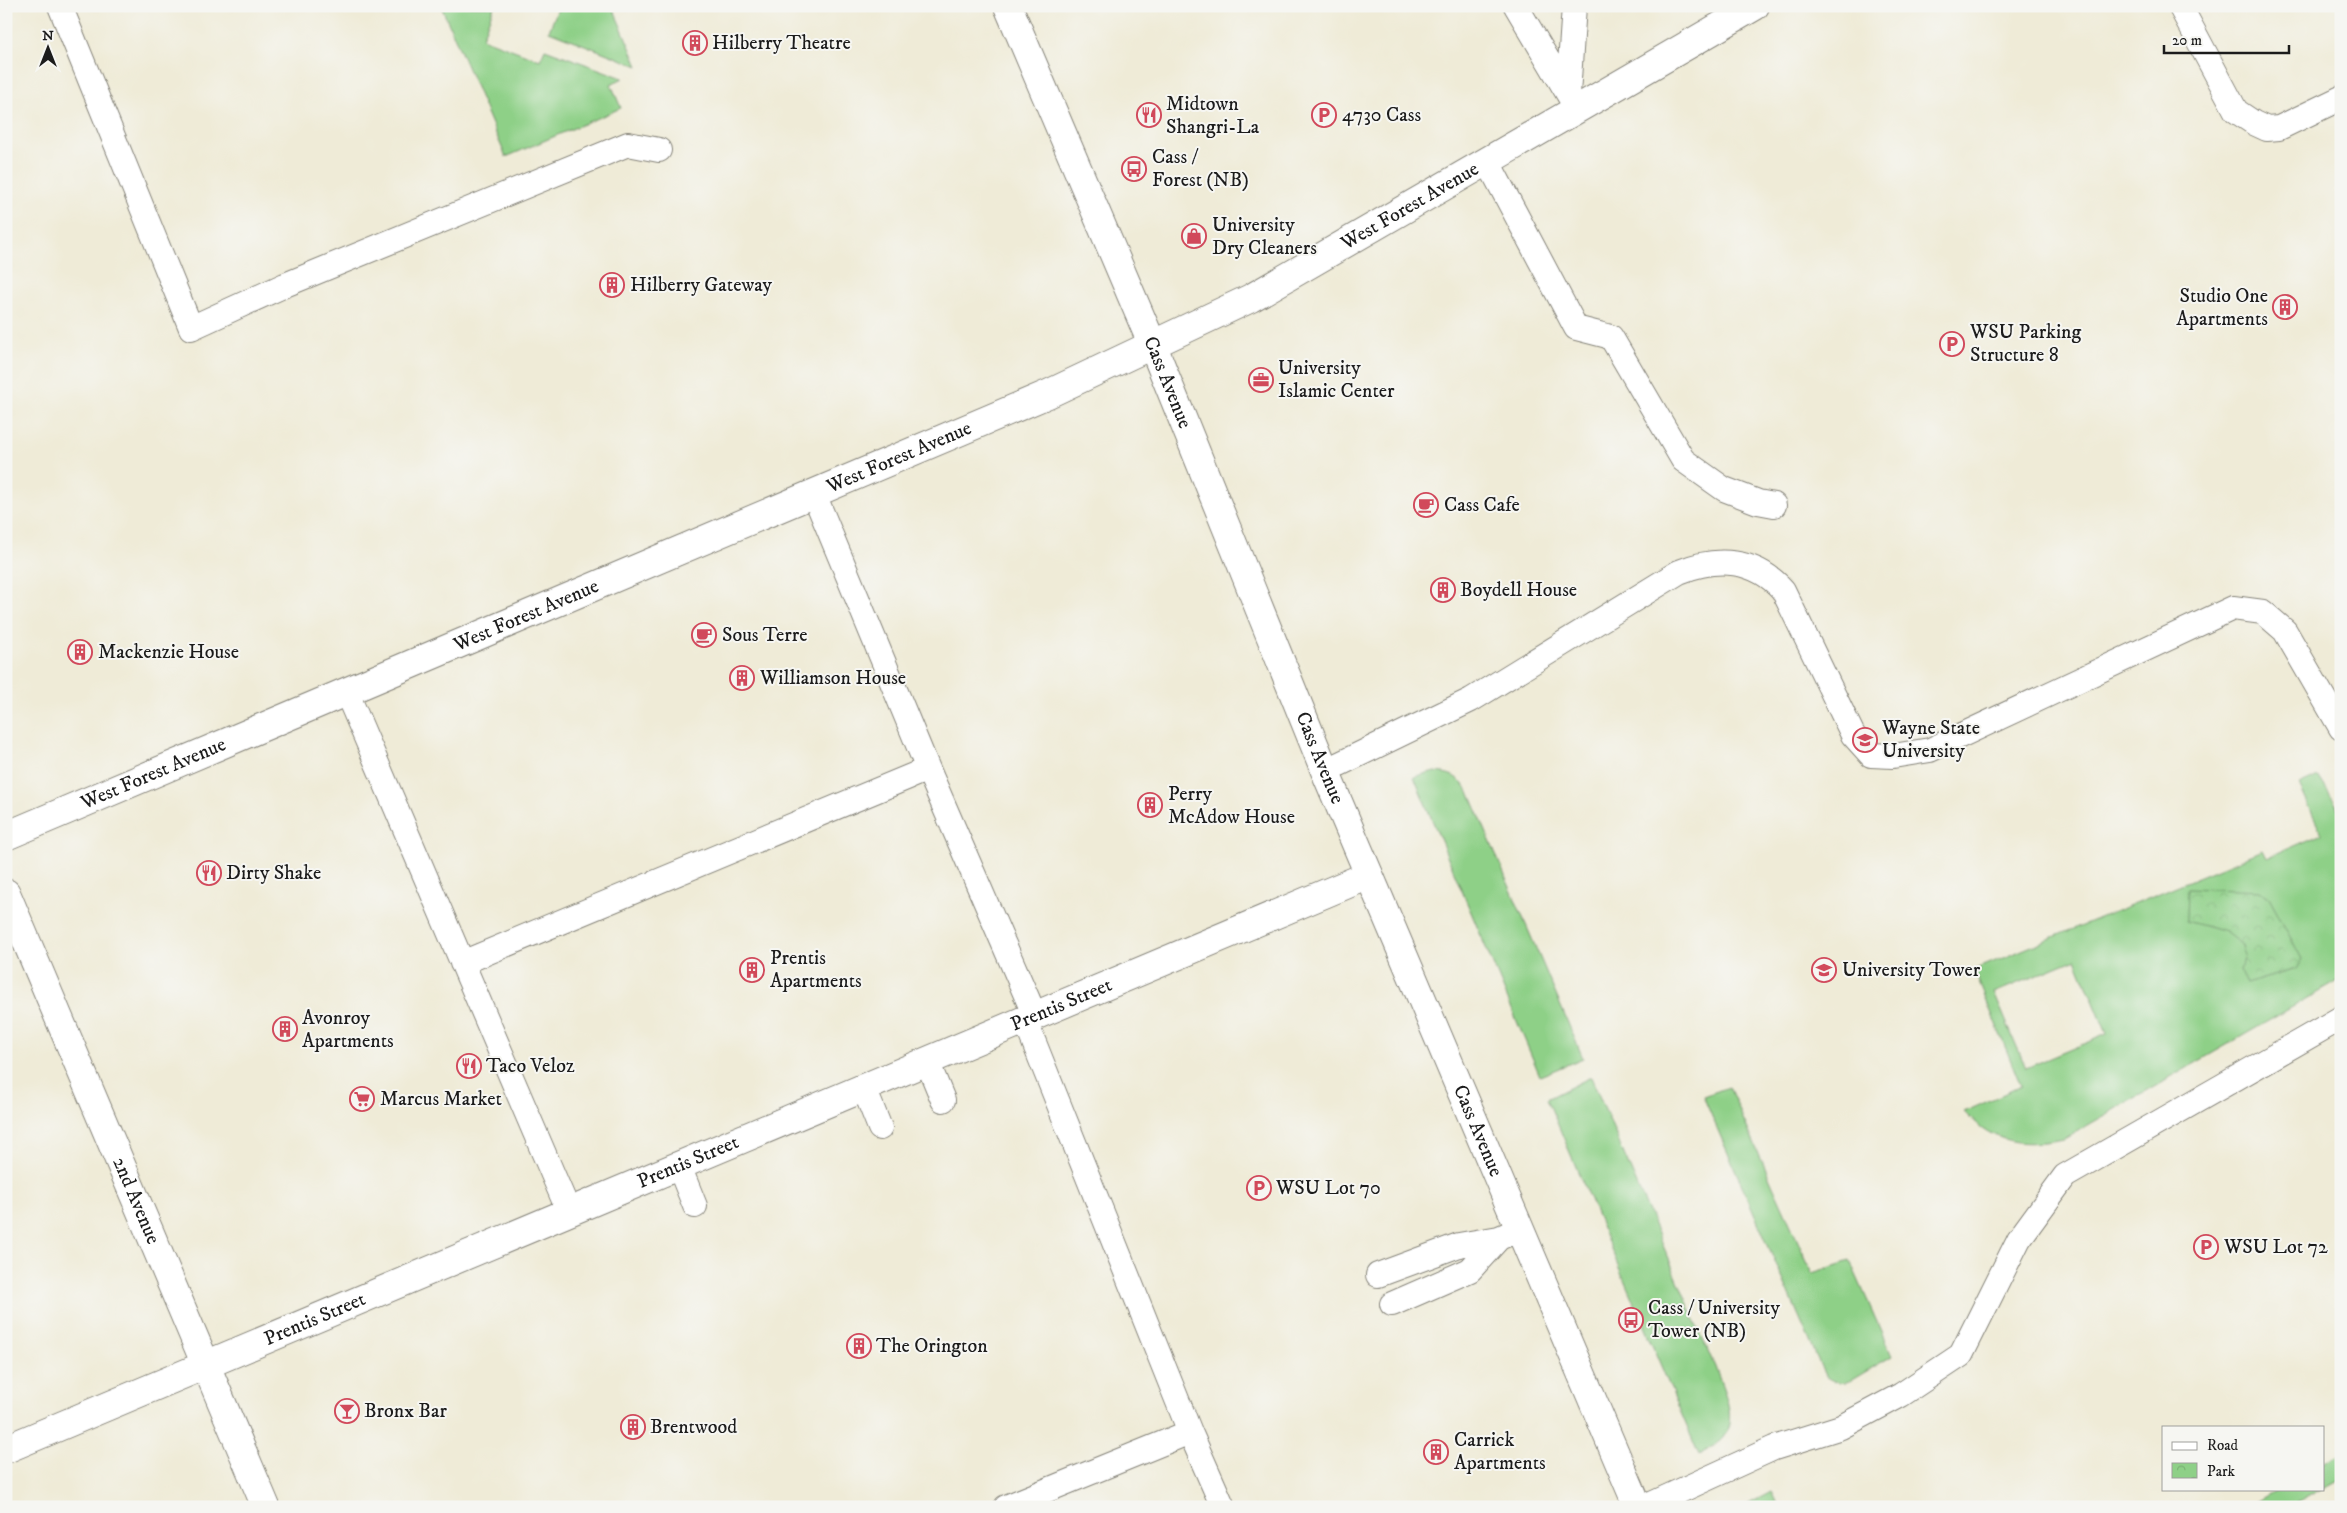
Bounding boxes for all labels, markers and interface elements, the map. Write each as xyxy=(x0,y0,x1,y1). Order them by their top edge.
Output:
north arrow xyxy=(22,22,72,72)
scale bar xyxy=(2164,22,2290,54)
text: N xyxy=(42,27,54,45)
building icon: Hilberry Theatre xyxy=(682,30,708,56)
place label: Hilberry Theatre xyxy=(712,31,851,56)
text: 20 m xyxy=(2172,31,2202,50)
place label: Midtown Shangri-La xyxy=(1166,92,1260,140)
restaurant icon: Midtown Shangri-La xyxy=(1136,102,1162,128)
parking icon: 4730 Cass xyxy=(1311,102,1337,128)
place label: 4730 Cass xyxy=(1342,103,1421,128)
place label: Cass / Forest (NB) xyxy=(1152,145,1249,193)
bus stop icon: Cass / Forest (NB) xyxy=(1121,156,1147,182)
street label: West Forest Avenue xyxy=(1336,156,1483,256)
place label: University Dry Cleaners xyxy=(1212,213,1317,261)
shop icon: University Dry Cleaners xyxy=(1181,223,1207,249)
building icon: Hilberry Gateway xyxy=(599,272,625,298)
place label: Hilberry Gateway xyxy=(630,273,773,298)
place label: Studio One Apartments xyxy=(2176,284,2268,332)
building icon: Studio One Apartments xyxy=(2272,294,2298,320)
place label: WSU Parking Structure 8 xyxy=(1969,320,2082,368)
parking icon: WSU Parking Structure 8 xyxy=(1939,331,1965,357)
street label: Cass Avenue xyxy=(1138,333,1198,432)
place label: University Islamic Center xyxy=(1278,356,1395,404)
office icon: University Islamic Center xyxy=(1248,367,1274,393)
street label: West Forest Avenue xyxy=(822,415,975,499)
cafe icon: Cass Cafe xyxy=(1413,492,1439,518)
place label: Cass Cafe xyxy=(1444,493,1520,518)
street label: West Forest Avenue xyxy=(449,574,602,658)
building icon: Boydell House xyxy=(1430,577,1456,603)
place label: Boydell House xyxy=(1460,578,1577,603)
cafe icon: Sous Terre xyxy=(691,622,717,648)
place label: Sous Terre xyxy=(722,623,807,648)
building icon: Mackenzie House xyxy=(67,639,93,665)
place label: Mackenzie House xyxy=(98,640,239,665)
building icon: Williamson House xyxy=(729,665,755,691)
place label: Williamson House xyxy=(759,666,906,691)
street label: Cass Avenue xyxy=(1290,708,1350,808)
place label: Wayne State University xyxy=(1881,716,1980,764)
school or university icon: Wayne State University xyxy=(1852,727,1878,753)
street label: West Forest Avenue xyxy=(76,732,230,816)
place label: Perry McAdow House xyxy=(1168,782,1295,830)
building icon: Perry McAdow House xyxy=(1137,792,1163,818)
restaurant icon: Dirty Shake xyxy=(196,860,222,886)
place label: Dirty Shake xyxy=(226,861,321,886)
place label: Prentis Apartments xyxy=(770,946,862,994)
building icon: Prentis Apartments xyxy=(739,957,765,983)
school or university icon: University Tower xyxy=(1811,957,1837,983)
place label: University Tower xyxy=(1842,958,1981,983)
street label: Prentis Street xyxy=(1007,972,1116,1037)
place label: Avonroy Apartments xyxy=(302,1006,394,1054)
building icon: Avonroy Apartments xyxy=(272,1016,298,1042)
restaurant icon: Taco Veloz xyxy=(456,1053,482,1079)
place label: Taco Veloz xyxy=(486,1054,575,1079)
street label: Cass Avenue xyxy=(1447,1081,1508,1180)
supermarket icon: Marcus Market xyxy=(349,1086,375,1112)
place label: Marcus Market xyxy=(380,1087,502,1112)
street label: Prentis Street xyxy=(634,1129,742,1194)
street label: 2nd Avenue xyxy=(107,1153,166,1248)
parking icon: WSU Lot 70 xyxy=(1246,1175,1272,1201)
place label: WSU Lot 70 xyxy=(1275,1176,1381,1201)
parking icon: WSU Lot 72 xyxy=(2193,1234,2219,1260)
place label: WSU Lot 72 xyxy=(2223,1235,2328,1260)
street label: Prentis Street xyxy=(260,1287,369,1351)
place label: Cass / University Tower (NB) xyxy=(1648,1296,1780,1344)
bus stop icon: Cass / University Tower (NB) xyxy=(1618,1307,1644,1333)
building icon: The Orington xyxy=(846,1333,872,1359)
place label: The Orington xyxy=(876,1334,988,1359)
bar icon: Bronx Bar xyxy=(334,1398,360,1424)
place label: Bronx Bar xyxy=(364,1399,447,1424)
building icon: Brentwood xyxy=(620,1414,646,1440)
place label: Brentwood xyxy=(650,1415,737,1440)
legend xyxy=(2162,1426,2324,1490)
place label: Carrick Apartments xyxy=(1454,1428,1546,1476)
text: Road xyxy=(2207,1436,2239,1455)
building icon: Carrick Apartments xyxy=(1423,1439,1449,1465)
text: Park xyxy=(2207,1462,2236,1481)

